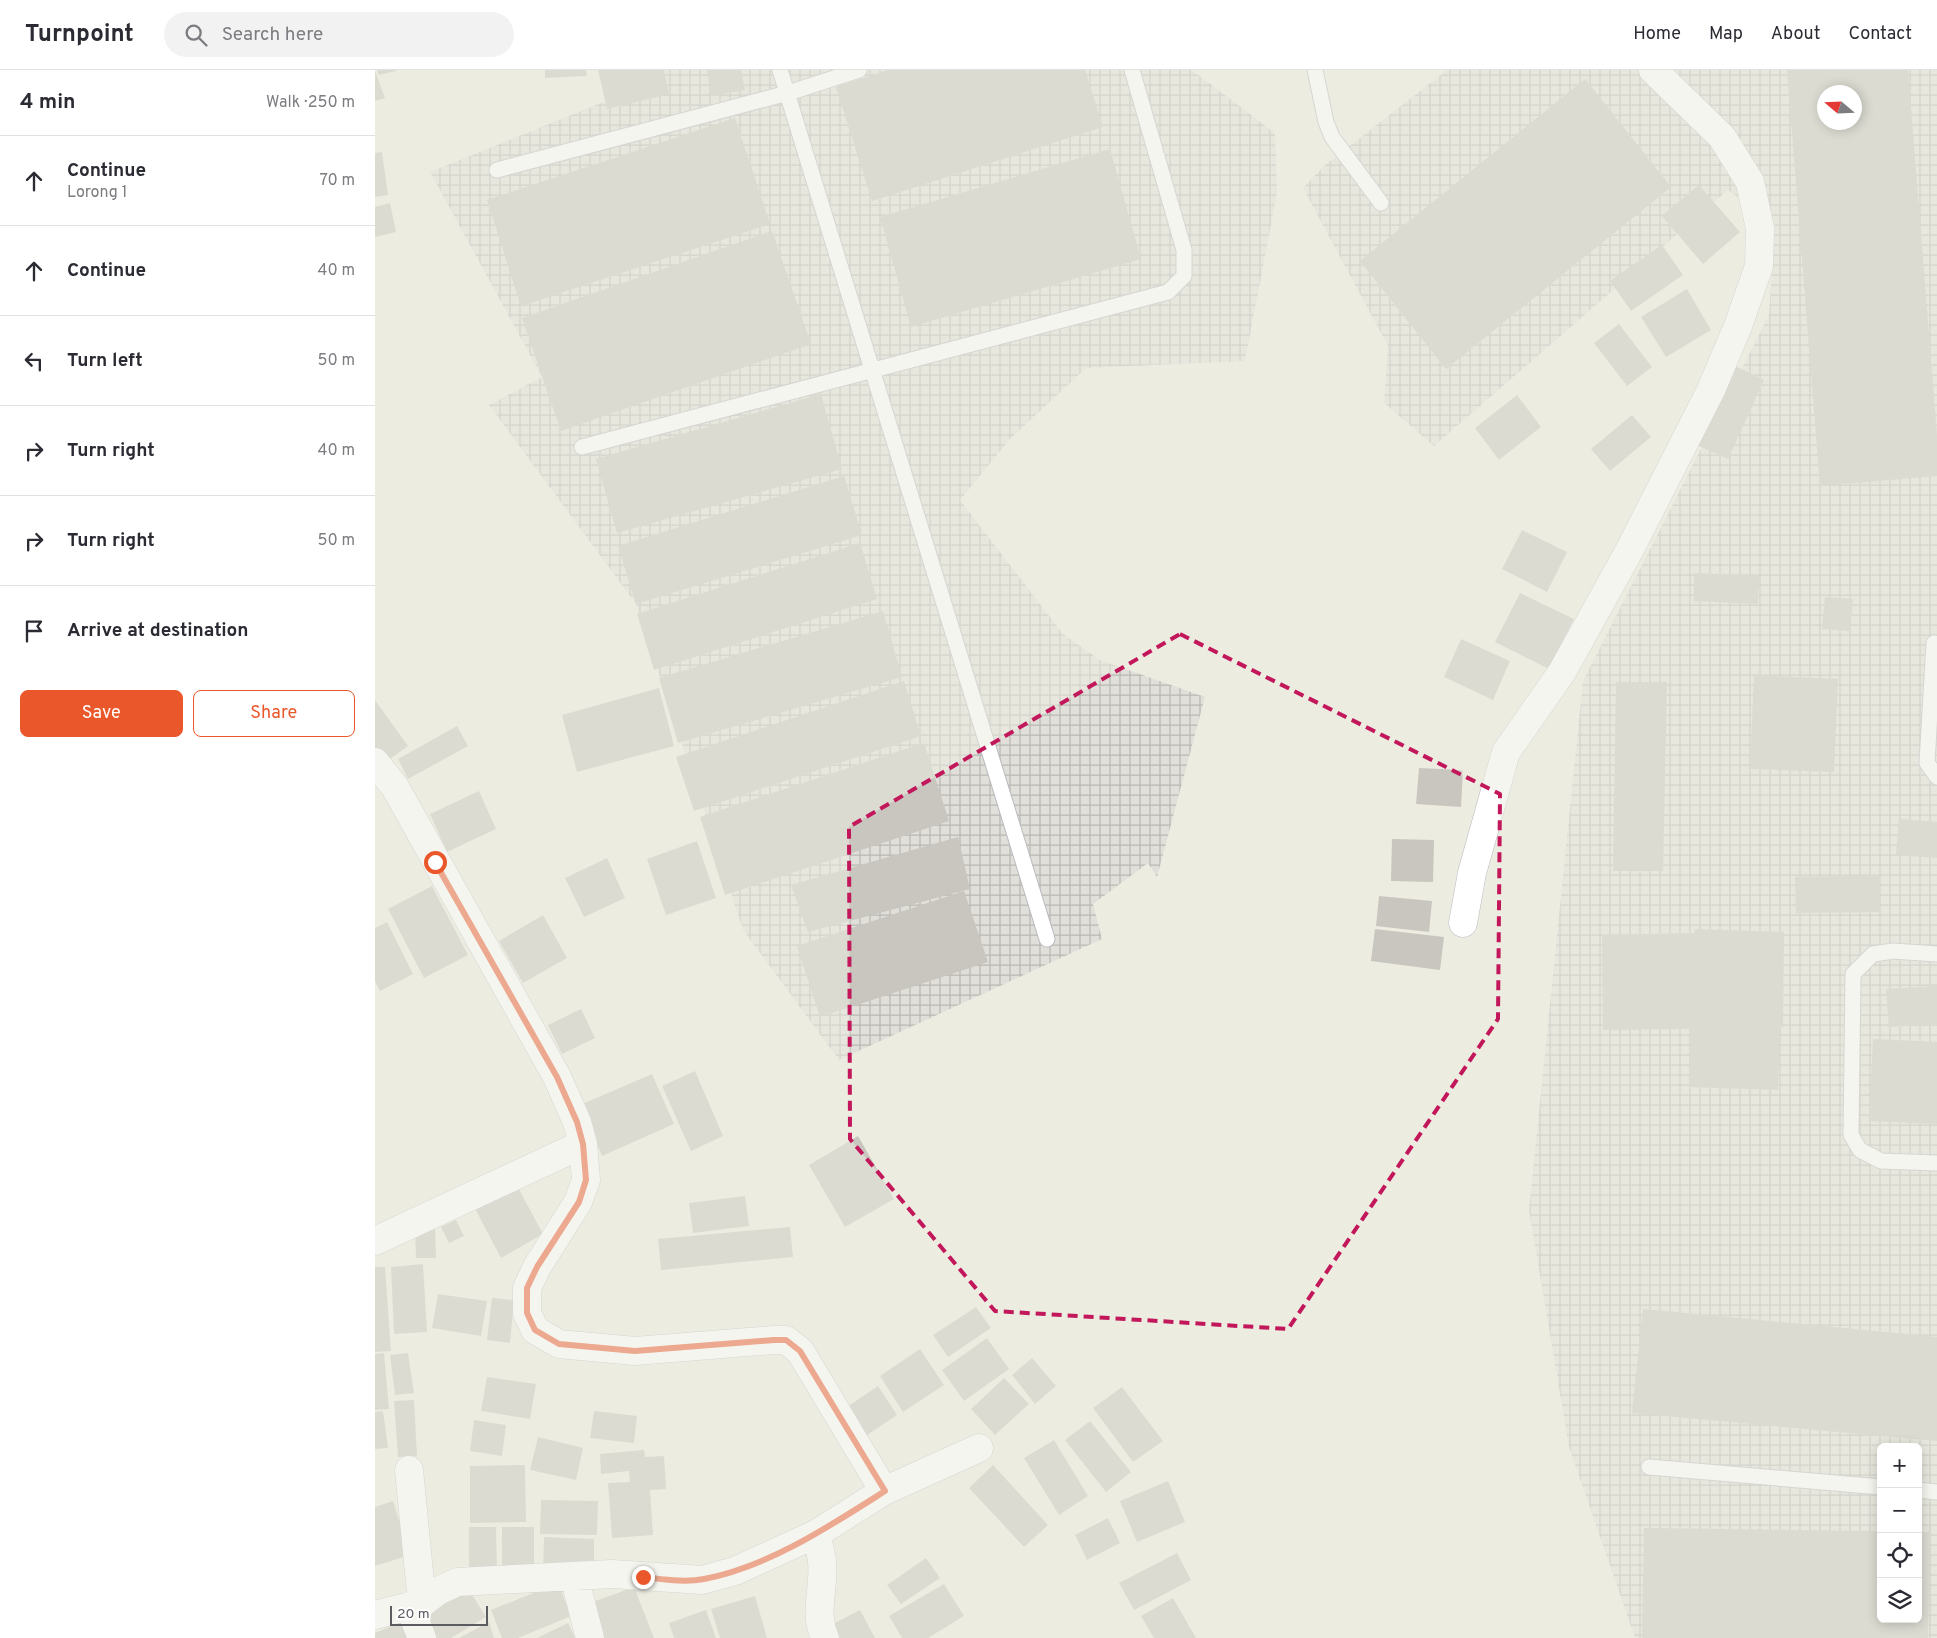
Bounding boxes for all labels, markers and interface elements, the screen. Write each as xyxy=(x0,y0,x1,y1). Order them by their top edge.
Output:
search box xyxy=(164,12,514,57)
text: Turnpoint xyxy=(25,20,134,50)
icon: search xyxy=(182,21,210,49)
text: Search here xyxy=(222,23,323,47)
text: Home xyxy=(1633,23,1681,46)
text: Map xyxy=(1709,23,1743,46)
text: About xyxy=(1771,23,1820,46)
text: Contact xyxy=(1848,23,1912,46)
north arrow xyxy=(1817,85,1862,130)
text: 4 min xyxy=(20,89,76,116)
text: Walk · 250 m xyxy=(266,93,355,113)
text: Continue xyxy=(67,159,146,183)
icon: ahead xyxy=(20,167,48,195)
text: 70 m xyxy=(320,171,355,191)
text: Lorong 1 xyxy=(67,183,127,203)
icon: ahead xyxy=(20,257,48,285)
text: Continue xyxy=(67,259,146,283)
text: 40 m xyxy=(317,261,355,281)
icon: left xyxy=(20,347,48,375)
text: Turn left xyxy=(67,349,143,373)
text: 50 m xyxy=(318,351,355,371)
icon: right xyxy=(20,437,48,465)
text: Turn right xyxy=(67,439,155,463)
text: 40 m xyxy=(317,441,355,461)
icon: right xyxy=(20,527,48,555)
text: Turn right xyxy=(67,529,155,553)
text: 50 m xyxy=(318,531,355,551)
icon: arrive xyxy=(20,617,48,645)
text: Arrive at destination xyxy=(67,619,248,643)
button: Save xyxy=(20,690,183,737)
button: Share xyxy=(193,690,355,737)
route start xyxy=(424,851,447,874)
map controls xyxy=(1877,1443,1922,1623)
button: + xyxy=(1877,1443,1922,1488)
button: − xyxy=(1877,1488,1922,1533)
button: locate xyxy=(1877,1533,1922,1578)
route end xyxy=(632,1566,655,1589)
button: layers xyxy=(1877,1578,1922,1623)
scale bar xyxy=(390,1603,487,1626)
text: 20 m xyxy=(397,1606,430,1623)

